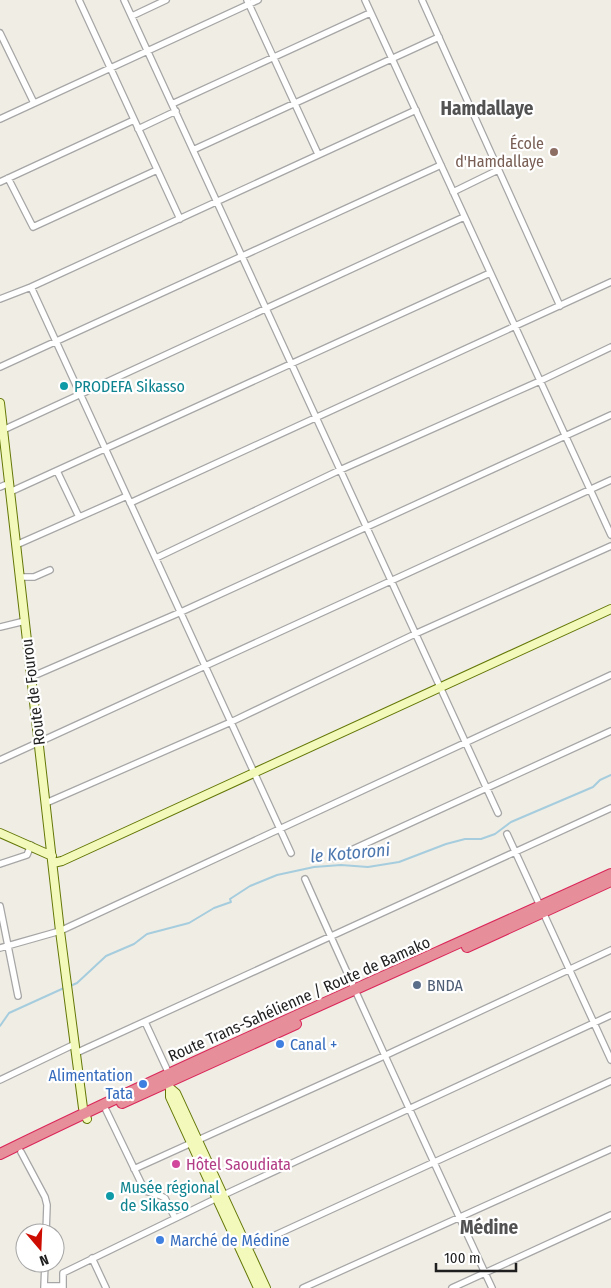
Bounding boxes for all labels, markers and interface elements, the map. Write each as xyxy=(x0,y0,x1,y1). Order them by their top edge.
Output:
district label: Hamdallaye xyxy=(441,97,534,120)
place label: École d'Hamdallaye xyxy=(455,134,544,171)
marker: École d'Hamdallaye xyxy=(548,146,560,158)
place label: PRODEFA Sikasso xyxy=(74,377,185,396)
marker: PRODEFA Sikasso xyxy=(58,380,70,392)
street label: Route de Fourou xyxy=(17,638,49,746)
water label: le Kotoroni xyxy=(309,839,391,867)
street label: Route Trans-Sahélienne / Route de Bamako xyxy=(165,932,433,1066)
place label: BNDA xyxy=(427,976,464,995)
marker: BNDA xyxy=(411,979,423,991)
place label: Canal + xyxy=(290,1035,337,1054)
marker: Canal + xyxy=(274,1038,286,1050)
place label: Alimentation Tata xyxy=(49,1066,133,1103)
marker: Alimentation Tata xyxy=(137,1078,149,1090)
place label: Hôtel Saoudiata xyxy=(186,1155,291,1174)
marker: Hôtel Saoudiata xyxy=(170,1158,182,1170)
place label: Musée régional de Sikasso xyxy=(120,1178,220,1215)
marker: Musée régional de Sikasso xyxy=(104,1190,116,1202)
district label: Médine xyxy=(460,1216,518,1239)
north arrow xyxy=(15,1223,65,1273)
place label: Marché de Médine xyxy=(170,1231,290,1250)
marker: Marché de Médine xyxy=(154,1234,166,1246)
scale bar xyxy=(436,1240,516,1272)
text: 100 m xyxy=(444,1249,481,1267)
text: N xyxy=(37,1250,51,1269)

